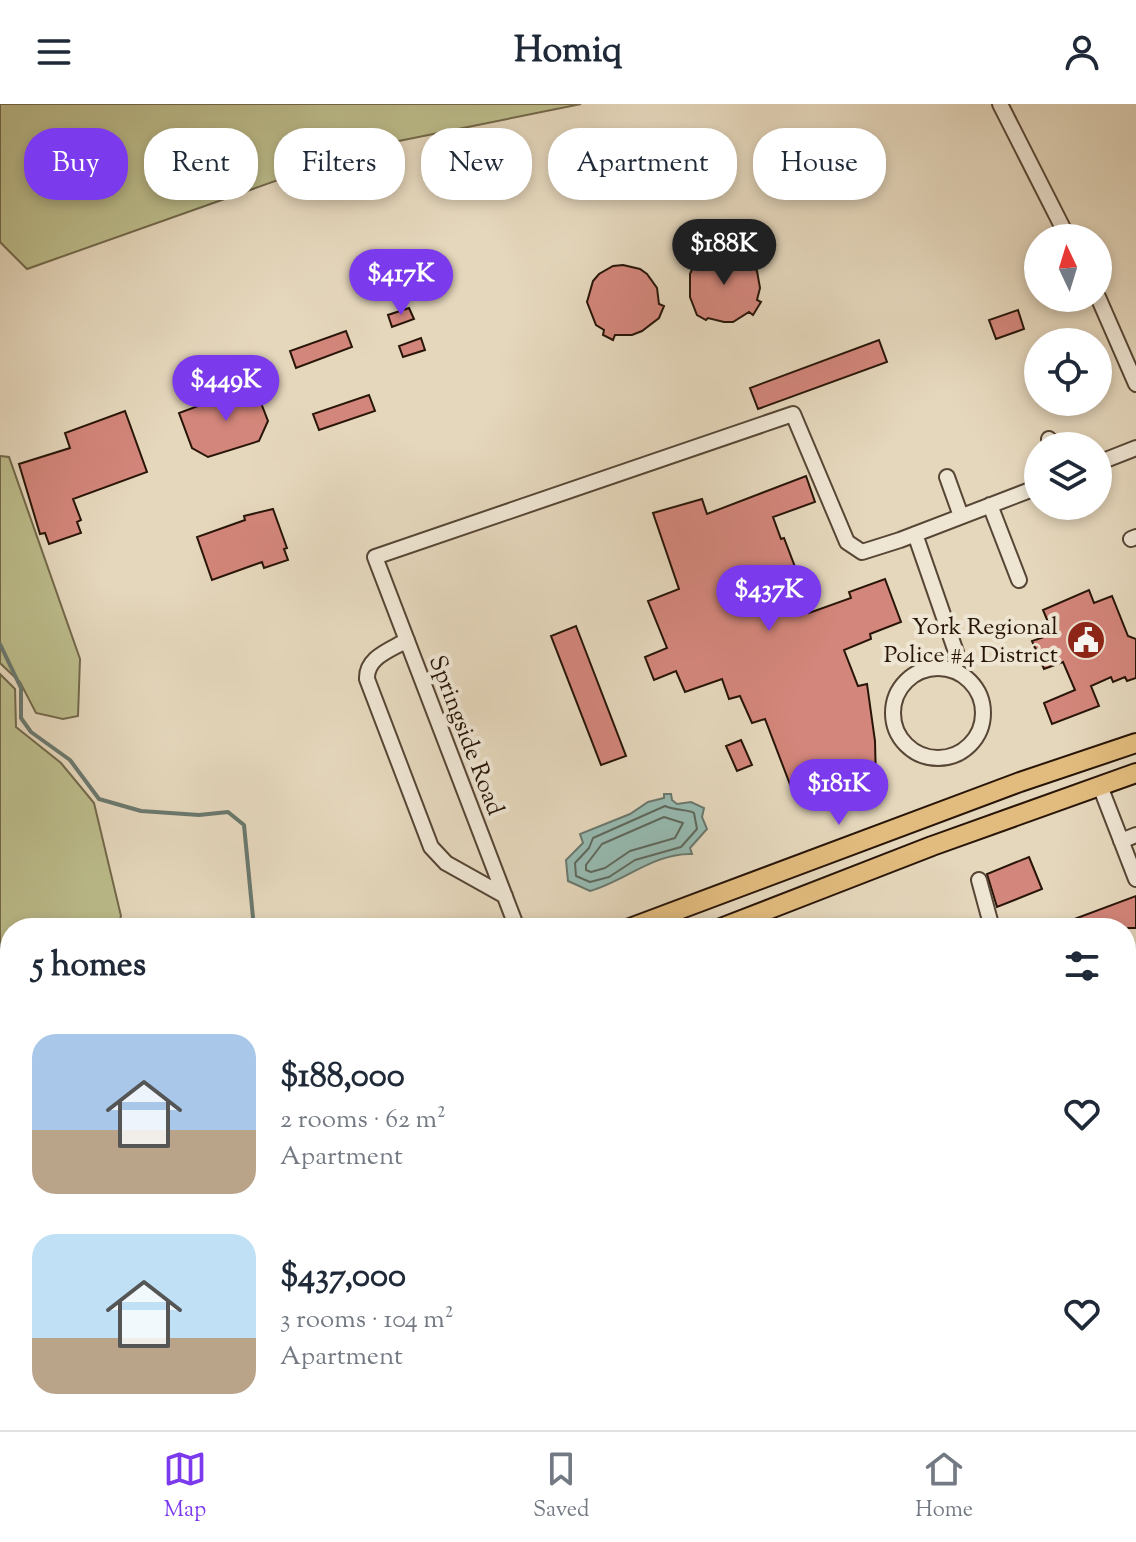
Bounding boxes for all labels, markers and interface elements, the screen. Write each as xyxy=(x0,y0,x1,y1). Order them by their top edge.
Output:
text: Homiq xyxy=(514,26,622,78)
icon: menu xyxy=(32,30,76,74)
icon: person xyxy=(1060,30,1104,74)
chip: Buy xyxy=(24,128,128,200)
chip: Rent xyxy=(144,128,258,200)
chip: Filters xyxy=(274,128,405,200)
chip: New xyxy=(421,128,532,200)
chip: Apartment xyxy=(548,128,737,200)
chip: House xyxy=(753,128,886,200)
pin: $188K xyxy=(668,219,780,287)
north arrow xyxy=(1024,224,1112,312)
map controls xyxy=(1024,224,1112,520)
text: $188K xyxy=(690,226,758,263)
pin: $417K xyxy=(345,249,457,317)
text: $417K xyxy=(367,256,435,293)
button: locate xyxy=(1024,328,1112,416)
pin: $449K xyxy=(170,355,282,423)
text: $449K xyxy=(190,362,262,399)
button: layers xyxy=(1024,432,1112,520)
pin: $437K xyxy=(713,565,825,633)
text: $437K xyxy=(734,572,804,609)
place label: York Regional Police #4 District xyxy=(884,611,1058,673)
public building icon: York Regional Police #4 District xyxy=(1065,619,1107,661)
street label: Springside Road xyxy=(419,651,511,821)
pin: $181K xyxy=(783,759,895,827)
text: $181K xyxy=(807,766,871,803)
text: 5 homes xyxy=(32,942,146,991)
icon: filters xyxy=(1060,944,1104,988)
text: $188,000 xyxy=(280,1053,405,1102)
icon: home xyxy=(96,1066,192,1162)
icon: heart xyxy=(1060,1092,1104,1136)
text: 2 rooms · 62 m² xyxy=(280,1102,446,1139)
text: Apartment xyxy=(280,1139,403,1176)
text: $437,000 xyxy=(280,1253,406,1302)
icon: home xyxy=(96,1266,192,1362)
icon: heart xyxy=(1060,1292,1104,1336)
text: 3 rooms · 104 m² xyxy=(280,1302,454,1339)
text: Apartment xyxy=(280,1339,403,1376)
tab: Map xyxy=(163,1447,207,1527)
tab: Saved xyxy=(533,1447,589,1527)
tab: Home xyxy=(915,1447,973,1527)

